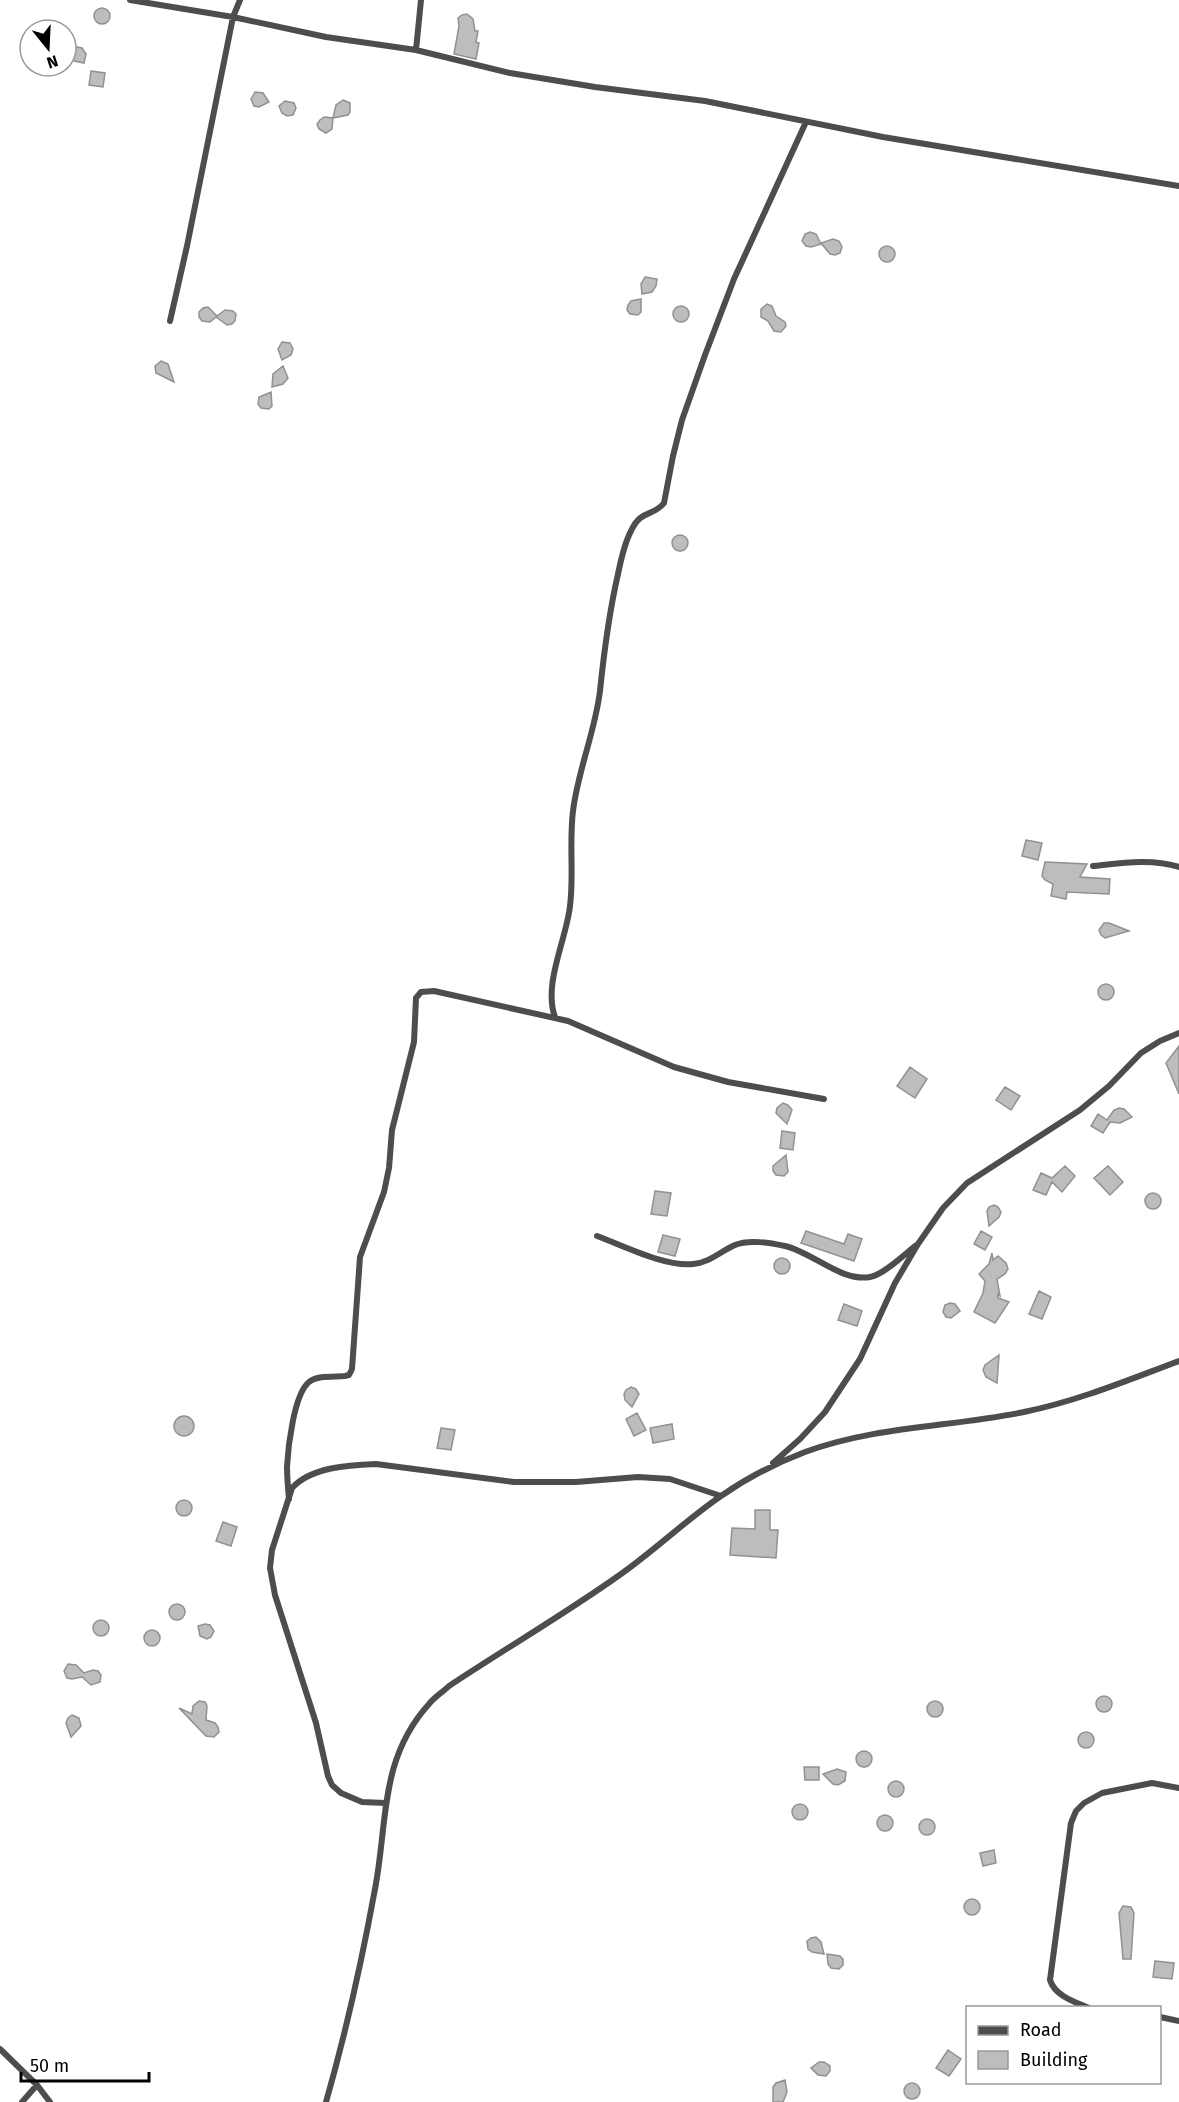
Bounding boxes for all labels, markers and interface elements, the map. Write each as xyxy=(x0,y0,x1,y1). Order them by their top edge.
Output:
north arrow xyxy=(18,18,78,78)
text: N xyxy=(45,51,60,72)
legend xyxy=(966,2006,1161,2084)
text: Road xyxy=(1020,2019,1062,2041)
scale bar xyxy=(21,2045,148,2083)
text: Building xyxy=(1020,2049,1088,2071)
text: 50 m xyxy=(30,2055,69,2077)

